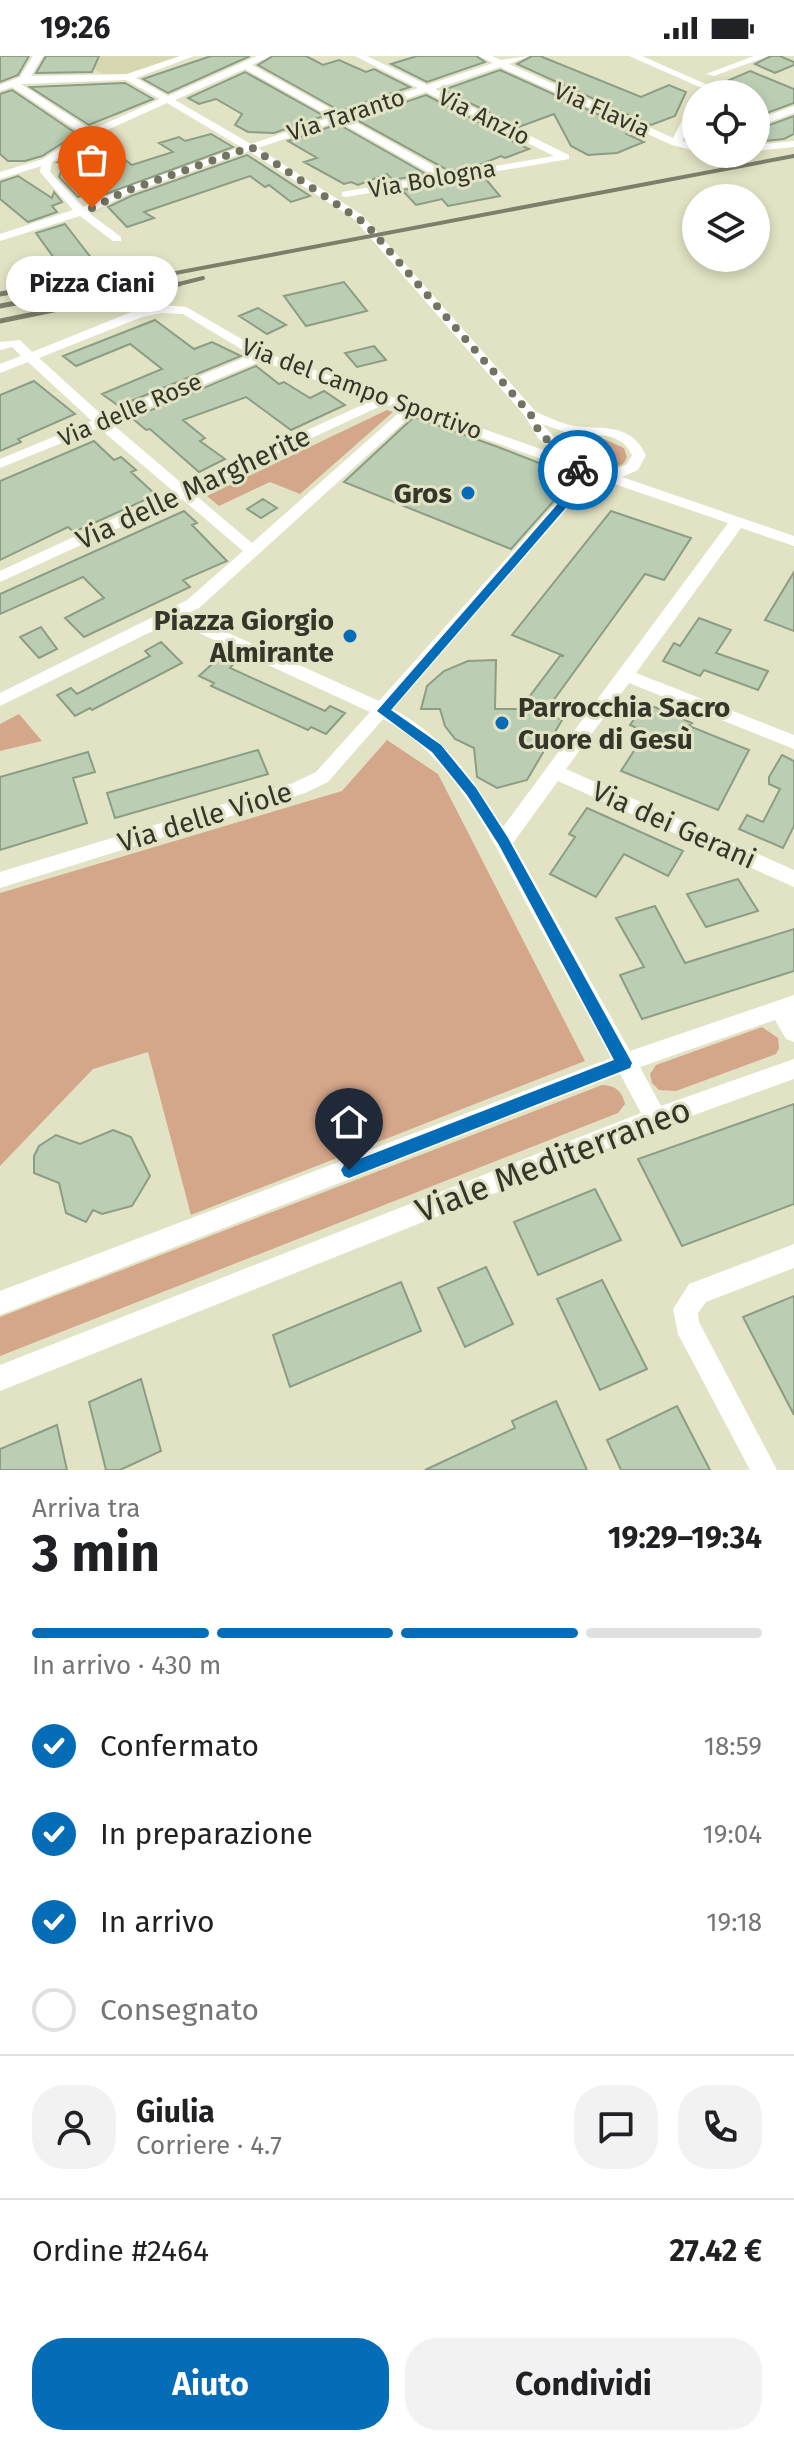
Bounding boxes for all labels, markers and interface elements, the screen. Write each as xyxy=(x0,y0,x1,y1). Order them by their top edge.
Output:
text: 19:26 xyxy=(40,10,110,46)
street label: Via Flavia xyxy=(550,76,654,144)
map controls xyxy=(682,80,770,272)
button: locate xyxy=(682,80,770,168)
street label: Via Taranto xyxy=(284,83,408,147)
street label: Via Anzio xyxy=(434,83,534,151)
pin xyxy=(58,126,126,208)
icon: bag xyxy=(70,138,114,182)
street label: Via Bologna xyxy=(366,154,498,204)
button: layers xyxy=(682,184,770,272)
callout: Pizza Ciani xyxy=(6,256,178,312)
text: Pizza Ciani xyxy=(29,268,155,299)
street label: Via del Campo Sportivo xyxy=(238,332,486,446)
street label: Via delle Rose xyxy=(54,367,206,453)
street label: Via delle Margherite xyxy=(71,419,315,557)
courier xyxy=(538,430,618,510)
icon: bike xyxy=(556,448,600,492)
place label: Gros xyxy=(394,477,452,510)
marker: Gros xyxy=(459,484,477,502)
place label: Piazza Giorgio Almirante xyxy=(154,604,334,669)
marker: Piazza Giorgio Almirante xyxy=(341,627,359,645)
place label: Parrocchia Sacro Cuore di Gesù xyxy=(518,691,730,756)
marker: Parrocchia Sacro Cuore di Gesù xyxy=(493,714,511,732)
street label: Via dei Gerani xyxy=(587,774,761,876)
street label: Via delle Viole xyxy=(114,775,296,859)
pin xyxy=(315,1088,383,1170)
street label: Viale Mediterraneo xyxy=(410,1089,696,1231)
icon: home xyxy=(327,1100,371,1144)
text: Arriva tra xyxy=(32,1493,140,1524)
text: 19:29–19:34 xyxy=(608,1520,762,1556)
text: 3 min xyxy=(32,1522,160,1585)
text: In arrivo · 430 m xyxy=(32,1650,221,1681)
icon: check xyxy=(32,1724,76,1768)
text: Confermato xyxy=(100,1728,259,1764)
text: 18:59 xyxy=(704,1731,762,1762)
icon: check xyxy=(32,1812,76,1856)
text: In preparazione xyxy=(100,1816,313,1852)
text: 19:04 xyxy=(703,1819,762,1850)
icon: check xyxy=(32,1900,76,1944)
text: In arrivo xyxy=(100,1904,214,1940)
text: 19:18 xyxy=(706,1907,762,1938)
text: Consegnato xyxy=(100,1992,259,2028)
button: person xyxy=(32,2085,116,2169)
button: chat xyxy=(574,2085,658,2169)
button: phone xyxy=(678,2085,762,2169)
text: Giulia xyxy=(136,2094,215,2130)
text: Corriere · 4.7 xyxy=(136,2130,282,2161)
text: Ordine #2464 xyxy=(32,2233,209,2269)
text: 27.42 € xyxy=(670,2233,762,2269)
button: Aiuto xyxy=(32,2338,389,2430)
button: Condividi xyxy=(405,2338,762,2430)

